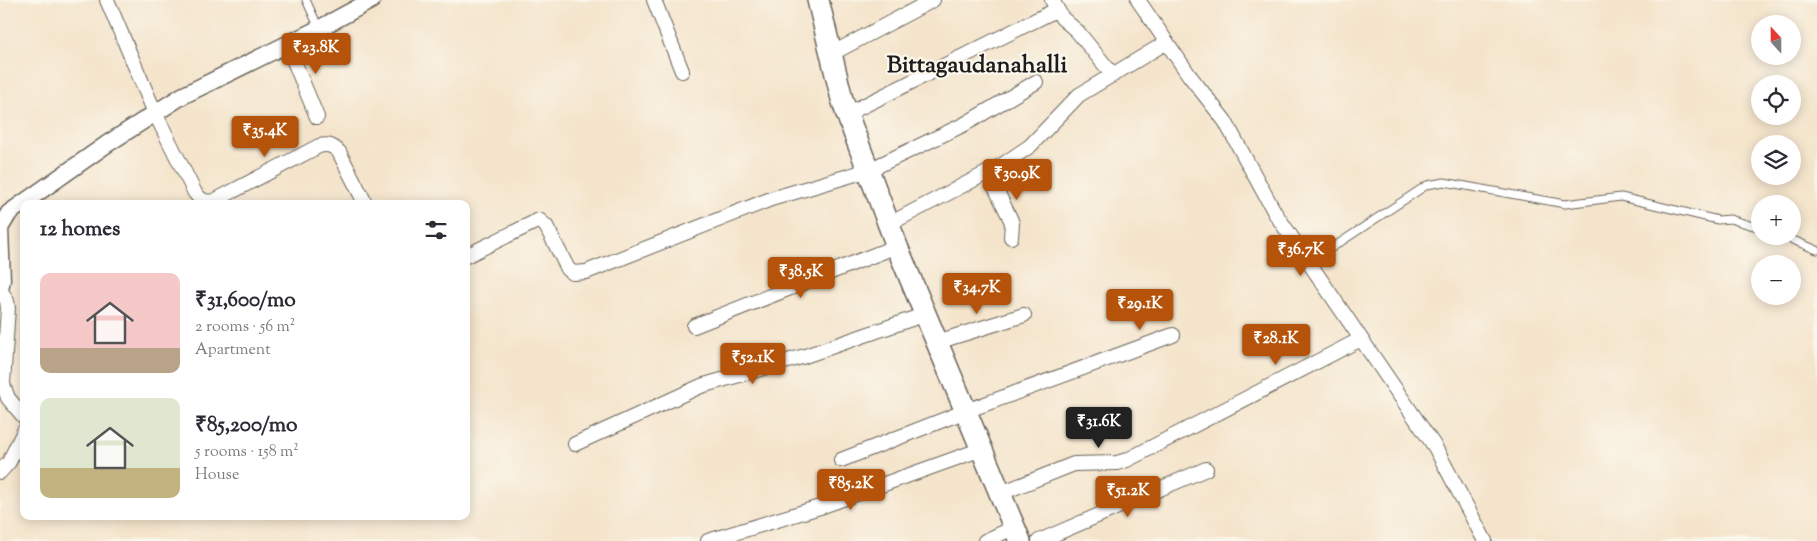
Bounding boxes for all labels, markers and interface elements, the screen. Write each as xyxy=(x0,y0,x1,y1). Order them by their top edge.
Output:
north arrow xyxy=(1751,15,1801,65)
map controls xyxy=(1751,15,1801,305)
pin: ₹23.8K xyxy=(275,32,357,75)
text: ₹23.8K xyxy=(293,37,339,60)
district label: Bittagaudanahalli xyxy=(887,49,1067,83)
button: locate xyxy=(1751,75,1801,125)
pin: ₹35.4K xyxy=(224,116,306,158)
text: ₹35.4K xyxy=(243,120,287,143)
button: layers xyxy=(1751,135,1801,185)
pin: ₹30.9K xyxy=(976,158,1058,201)
text: ₹30.9K xyxy=(994,163,1040,186)
button: + xyxy=(1751,195,1801,245)
text: 12 homes xyxy=(40,215,120,245)
icon: filters xyxy=(422,216,450,244)
pin: ₹36.7K xyxy=(1260,234,1342,277)
text: ₹36.7K xyxy=(1278,239,1324,262)
button: − xyxy=(1751,255,1801,305)
pin: ₹38.5K xyxy=(760,256,842,299)
text: ₹38.5K xyxy=(779,261,823,284)
pin: ₹34.7K xyxy=(936,272,1018,315)
text: ₹34.7K xyxy=(953,277,1001,300)
text: ₹31,600/mo xyxy=(195,286,296,316)
pin: ₹29.1K xyxy=(1099,288,1181,331)
icon: home xyxy=(80,293,140,353)
text: ₹29.1K xyxy=(1117,293,1163,316)
text: 2 rooms · 56 m² xyxy=(195,316,295,339)
pin: ₹28.1K xyxy=(1235,324,1317,366)
text: ₹28.1K xyxy=(1253,328,1299,351)
text: Apartment xyxy=(195,339,271,362)
pin: ₹52.1K xyxy=(712,342,794,385)
text: ₹52.1K xyxy=(731,347,775,370)
pin: ₹31.6K xyxy=(1058,406,1140,449)
text: ₹85,200/mo xyxy=(195,411,298,441)
text: ₹31.6K xyxy=(1077,411,1121,434)
icon: home xyxy=(80,418,140,478)
text: 5 rooms · 158 m² xyxy=(195,441,299,464)
text: House xyxy=(195,464,239,487)
pin: ₹85.2K xyxy=(810,468,892,511)
text: ₹85.2K xyxy=(828,473,874,496)
pin: ₹51.2K xyxy=(1087,476,1169,518)
text: ₹51.2K xyxy=(1106,480,1150,503)

